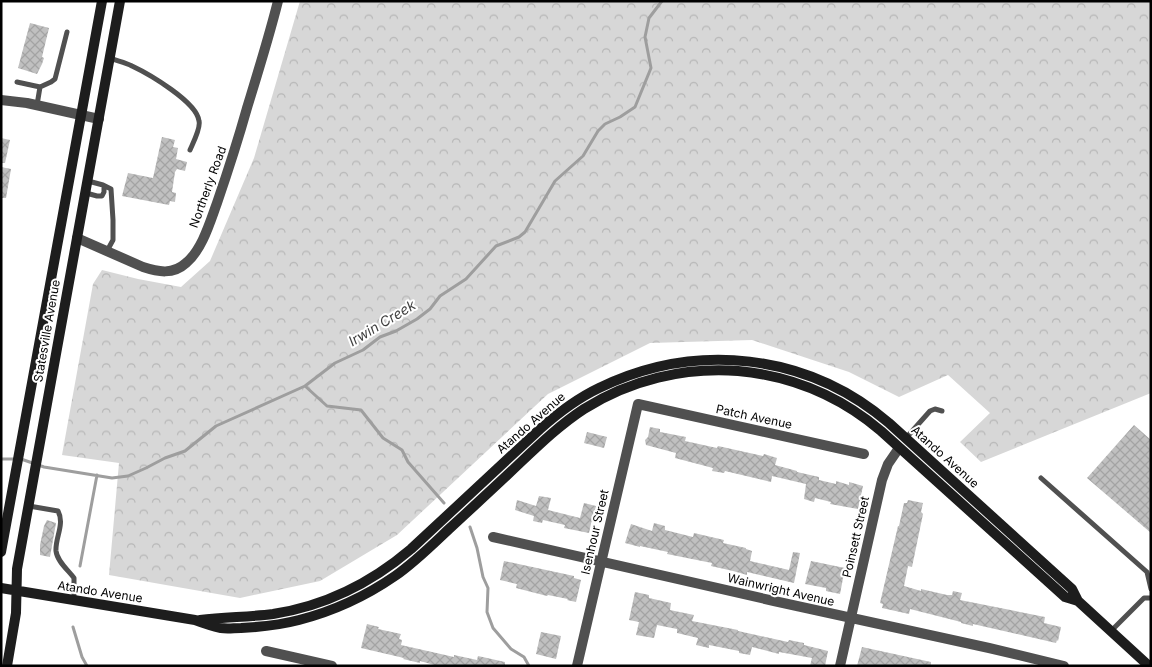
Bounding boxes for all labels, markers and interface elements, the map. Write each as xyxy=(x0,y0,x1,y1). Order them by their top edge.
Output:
street label: Northerly Road xyxy=(186,144,229,230)
street label: Statesville Avenue xyxy=(30,279,63,383)
water label: Irwin Creek xyxy=(345,296,419,349)
street label: Atando Avenue xyxy=(493,389,568,456)
street label: Patch Avenue xyxy=(715,401,794,432)
street label: Atando Avenue xyxy=(908,422,982,491)
street label: Isenhour Street xyxy=(577,488,612,576)
street label: Poinsett Street xyxy=(839,495,872,579)
street label: Wainwright Avenue xyxy=(726,570,836,609)
street label: Atando Avenue xyxy=(56,577,144,606)

